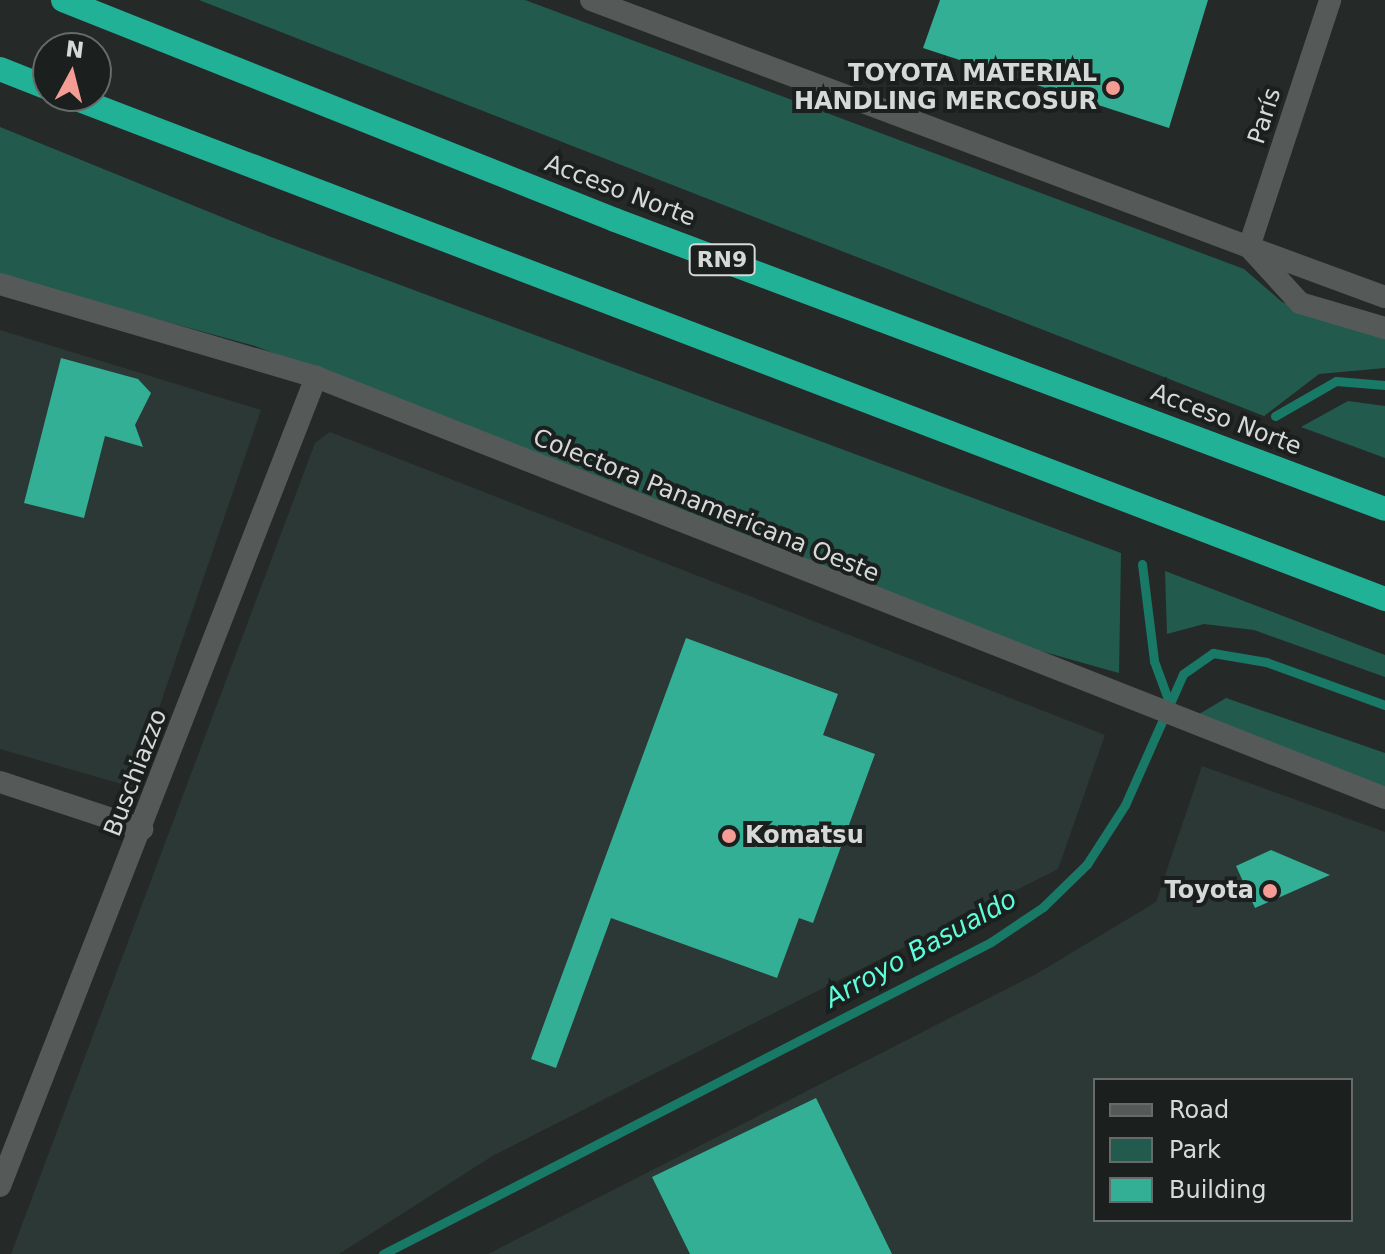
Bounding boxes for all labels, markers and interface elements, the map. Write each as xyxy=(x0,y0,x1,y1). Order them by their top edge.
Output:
north arrow xyxy=(32,32,112,112)
text: N xyxy=(64,36,85,63)
place label: TOYOTA MATERIAL HANDLING MERCOSUR xyxy=(794,60,1097,116)
marker: TOYOTA MATERIAL HANDLING MERCOSUR xyxy=(1104,79,1122,97)
street label: París xyxy=(1242,84,1288,148)
street label: Acceso Norte xyxy=(541,149,699,233)
road number: RN9 xyxy=(688,242,756,278)
street label: Acceso Norte xyxy=(1147,378,1305,462)
street label: Colectora Panamericana Oeste xyxy=(529,423,883,589)
street label: Buschiazzo xyxy=(99,705,173,841)
place label: Komatsu xyxy=(745,822,864,850)
marker: Komatsu xyxy=(720,827,738,845)
place label: Toyota xyxy=(1165,877,1254,905)
marker: Toyota xyxy=(1261,882,1279,900)
water label: Arroyo Basualdo xyxy=(820,883,1022,1015)
legend xyxy=(1093,1078,1353,1222)
text: Road xyxy=(1169,1096,1229,1124)
text: Park xyxy=(1169,1136,1221,1164)
text: Building xyxy=(1169,1176,1266,1204)

